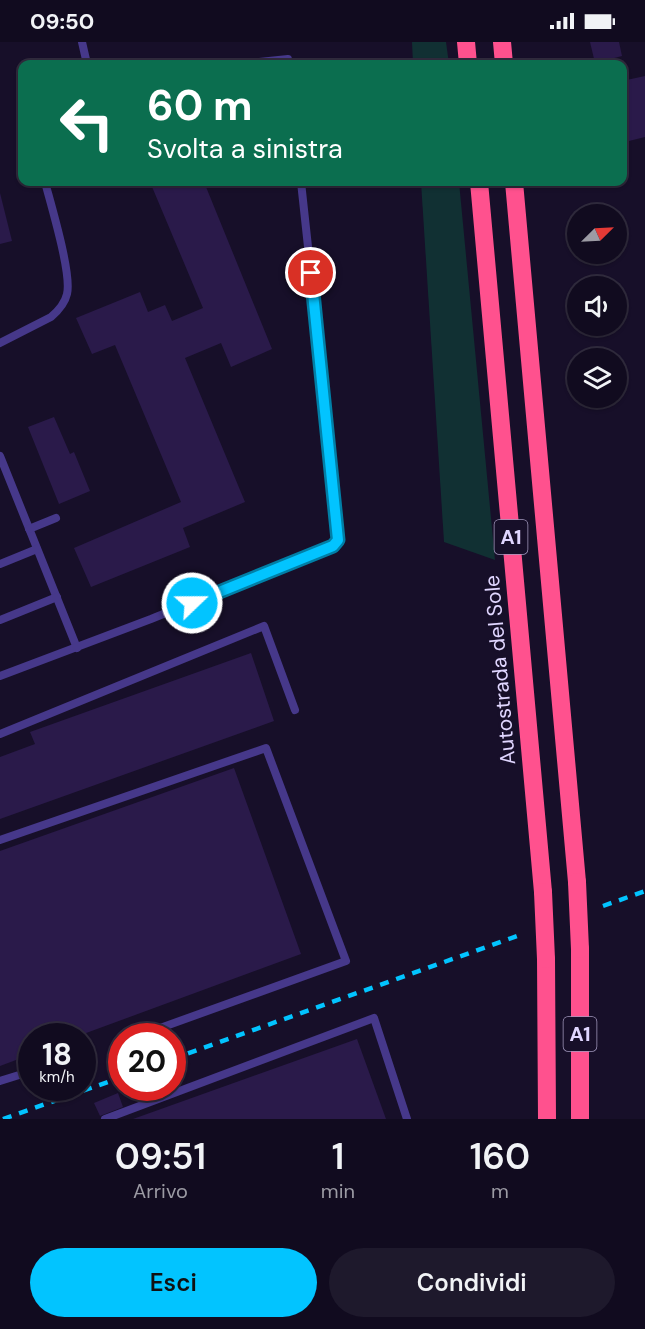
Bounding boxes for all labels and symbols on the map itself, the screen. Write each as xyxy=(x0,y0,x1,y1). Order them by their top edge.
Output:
north arrow xyxy=(567,204,627,264)
pin xyxy=(285,247,336,298)
road number: A1 xyxy=(494,520,528,554)
position arrow xyxy=(160,571,224,635)
street label: Autostrada del Sole xyxy=(478,574,522,766)
road number: A1 xyxy=(564,1017,596,1051)
speed limit sign: 20 xyxy=(108,1023,186,1101)

